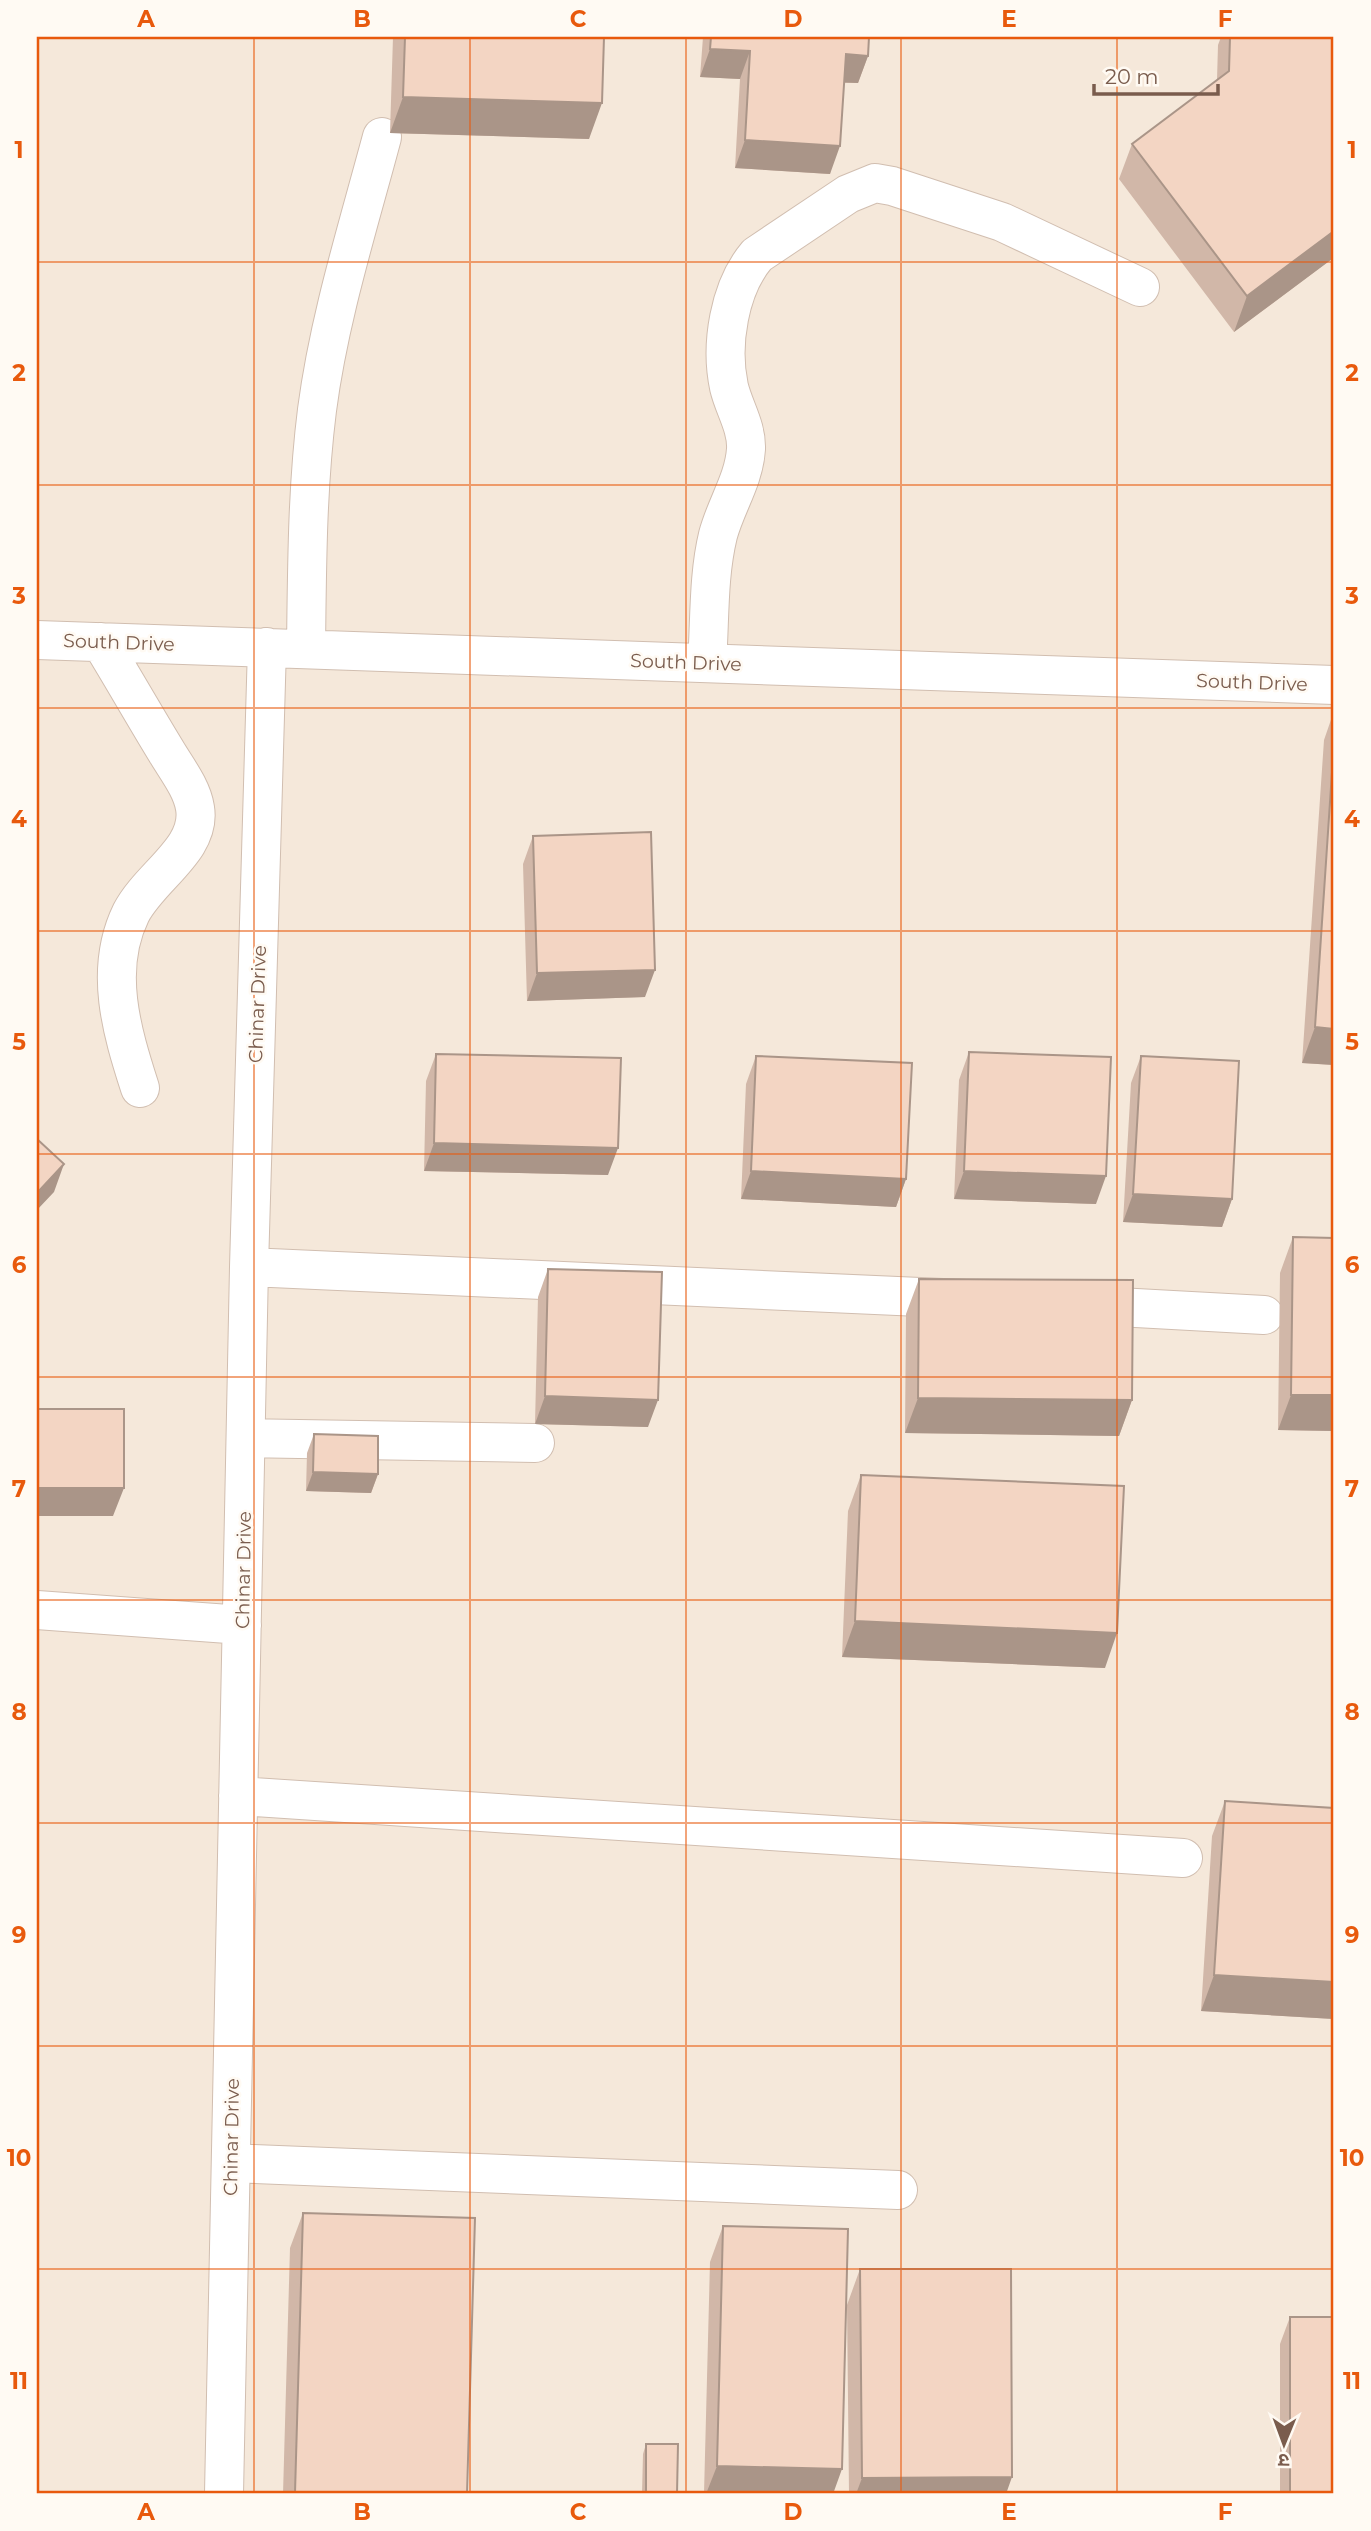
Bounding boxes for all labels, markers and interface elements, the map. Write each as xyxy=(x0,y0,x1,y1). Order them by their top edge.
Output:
text: A xyxy=(136,5,155,33)
text: B xyxy=(353,5,371,33)
text: C xyxy=(570,5,587,33)
text: D xyxy=(784,5,803,33)
text: E xyxy=(1001,5,1017,33)
text: F xyxy=(1218,5,1233,33)
scale bar xyxy=(1094,52,1219,96)
text: 20 m xyxy=(1105,64,1159,89)
text: 1 xyxy=(14,136,24,164)
text: 1 xyxy=(1347,136,1357,164)
text: 2 xyxy=(12,359,26,387)
text: 2 xyxy=(1345,359,1359,387)
text: 3 xyxy=(11,582,26,610)
text: 3 xyxy=(1344,582,1359,610)
street label: South Drive xyxy=(63,629,175,656)
street label: South Drive xyxy=(630,649,742,676)
street label: South Drive xyxy=(1196,669,1308,696)
text: 4 xyxy=(11,805,27,833)
text: 4 xyxy=(1344,805,1360,833)
street label: Chinar Drive xyxy=(244,945,271,1063)
text: 5 xyxy=(12,1028,26,1056)
text: 5 xyxy=(1345,1028,1359,1056)
text: 6 xyxy=(12,1251,27,1279)
text: 6 xyxy=(1345,1251,1360,1279)
text: 7 xyxy=(12,1475,26,1503)
text: 7 xyxy=(1345,1475,1359,1503)
street label: Chinar Drive xyxy=(231,1511,256,1629)
text: 8 xyxy=(11,1698,27,1726)
text: 8 xyxy=(1344,1698,1360,1726)
text: 9 xyxy=(12,1921,26,1949)
text: 9 xyxy=(1345,1921,1359,1949)
street label: Chinar Drive xyxy=(219,2078,244,2196)
text: 10 xyxy=(7,2144,31,2172)
text: 10 xyxy=(1340,2144,1364,2172)
text: 11 xyxy=(10,2367,28,2395)
text: 11 xyxy=(1343,2367,1361,2395)
north arrow xyxy=(1248,2408,1318,2478)
text: उ xyxy=(1277,2449,1289,2472)
text: A xyxy=(136,2498,155,2526)
text: B xyxy=(353,2498,371,2526)
text: C xyxy=(570,2498,587,2526)
text: D xyxy=(784,2498,803,2526)
text: E xyxy=(1001,2498,1017,2526)
text: F xyxy=(1218,2498,1233,2526)

